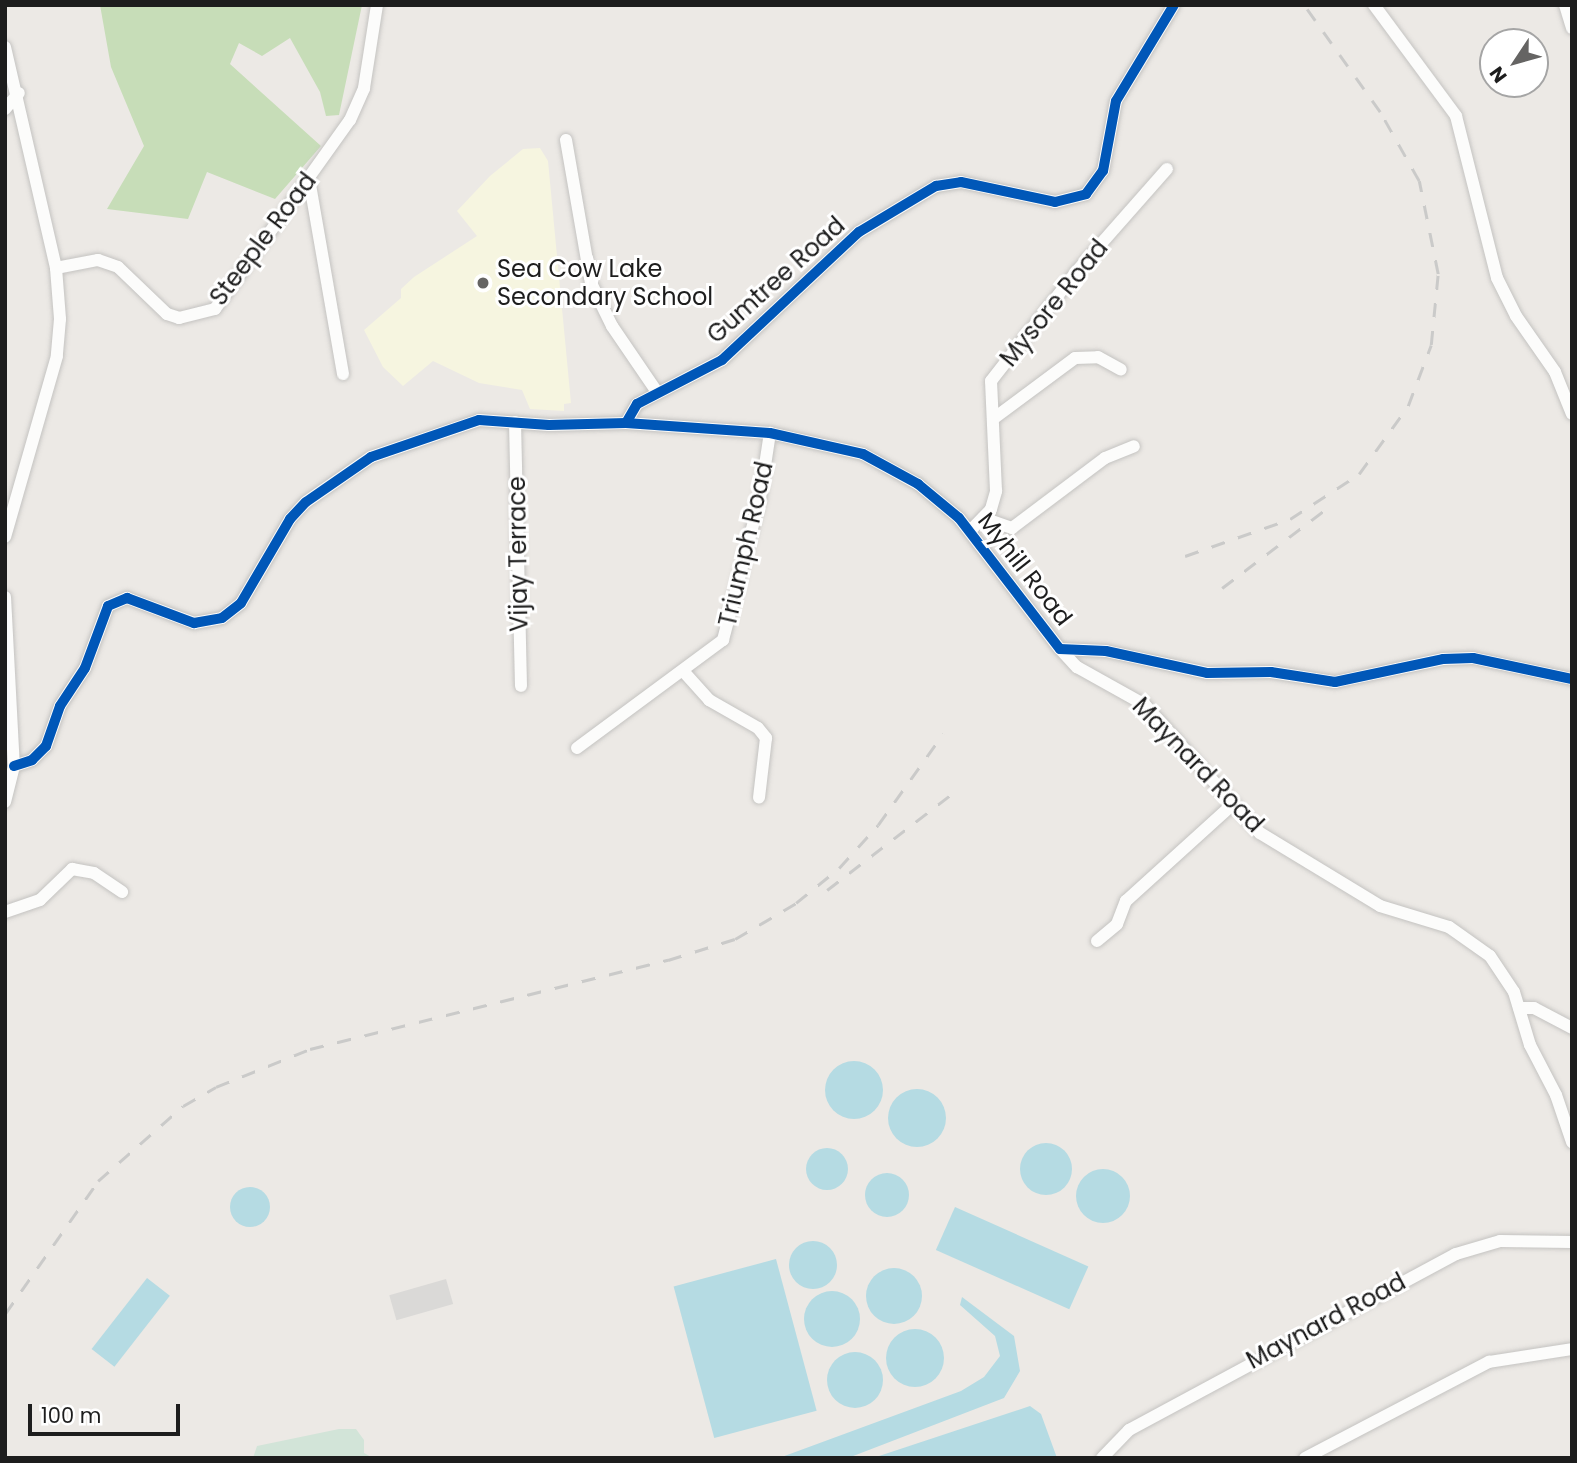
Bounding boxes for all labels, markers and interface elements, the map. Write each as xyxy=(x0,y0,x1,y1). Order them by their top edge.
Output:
north arrow xyxy=(1479,28,1549,98)
text: N xyxy=(1483,61,1513,88)
street label: Steeple Road xyxy=(204,167,322,311)
street label: Gumtree Road xyxy=(701,211,851,349)
street label: Mysore Road xyxy=(994,234,1114,372)
place label: Sea Cow Lake Secondary School xyxy=(497,255,713,311)
marker: Sea Cow Lake Secondary School xyxy=(475,275,491,291)
street label: Triumph Road xyxy=(713,459,779,629)
street label: Vijay Terrace xyxy=(502,476,534,632)
street label: Myhill Road xyxy=(972,507,1078,631)
street label: Maynard Road xyxy=(1127,692,1269,838)
street label: Maynard Road xyxy=(1242,1267,1410,1375)
scale bar xyxy=(32,1390,184,1434)
text: 100 m xyxy=(41,1401,101,1430)

